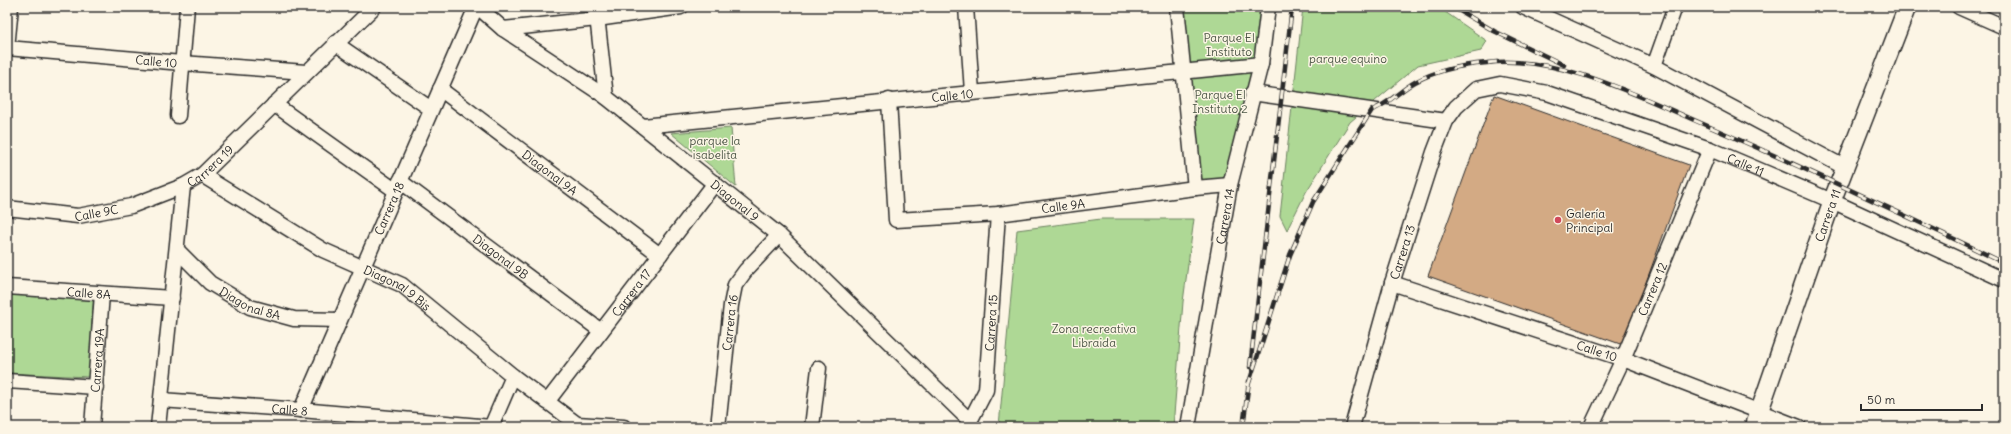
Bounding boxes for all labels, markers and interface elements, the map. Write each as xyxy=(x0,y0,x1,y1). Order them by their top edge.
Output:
park label: Parque El Instituto xyxy=(1203,30,1255,59)
park label: parque equino xyxy=(1309,51,1387,66)
street label: Calle 10 xyxy=(135,52,178,70)
street label: Calle 10 xyxy=(931,85,974,105)
park label: Parque El Instituto 2 xyxy=(1192,87,1248,116)
park label: parque la isabelita xyxy=(690,133,741,162)
street label: Carrera 19 xyxy=(184,141,236,190)
street label: Diagonal 9A xyxy=(520,146,581,198)
street label: Calle 11 xyxy=(1725,150,1767,179)
street label: Diagonal 9 xyxy=(708,176,763,224)
street label: Carrera 18 xyxy=(370,179,407,237)
street label: Carrera 14 xyxy=(1212,187,1237,245)
street label: Carrera 11 xyxy=(1811,187,1843,244)
street label: Calle 9A xyxy=(1040,195,1086,216)
street label: Calle 9C xyxy=(73,201,119,224)
place label: Galería Principal xyxy=(1566,206,1613,235)
marker: Galería Principal xyxy=(1553,215,1563,225)
street label: Carrera 13 xyxy=(1386,223,1418,281)
street label: Diagonal 9B xyxy=(470,231,532,282)
street label: Carrera 12 xyxy=(1634,260,1670,318)
street label: Diagonal 9 Bis xyxy=(361,261,434,313)
street label: Carrera 17 xyxy=(608,266,654,319)
street label: Diagonal 8A xyxy=(217,283,283,323)
street label: Calle 8A xyxy=(66,284,112,301)
street label: Carrera 16 xyxy=(719,293,740,352)
street label: Carrera 15 xyxy=(981,294,1000,352)
park label: Zona recreativa Libraida xyxy=(1052,321,1136,350)
street label: Carrera 19A xyxy=(87,327,107,393)
street label: Calle 10 xyxy=(1575,337,1620,364)
scale bar xyxy=(1861,386,1982,412)
text: 50 m xyxy=(1867,392,1896,407)
street label: Calle 8 xyxy=(271,400,309,418)

